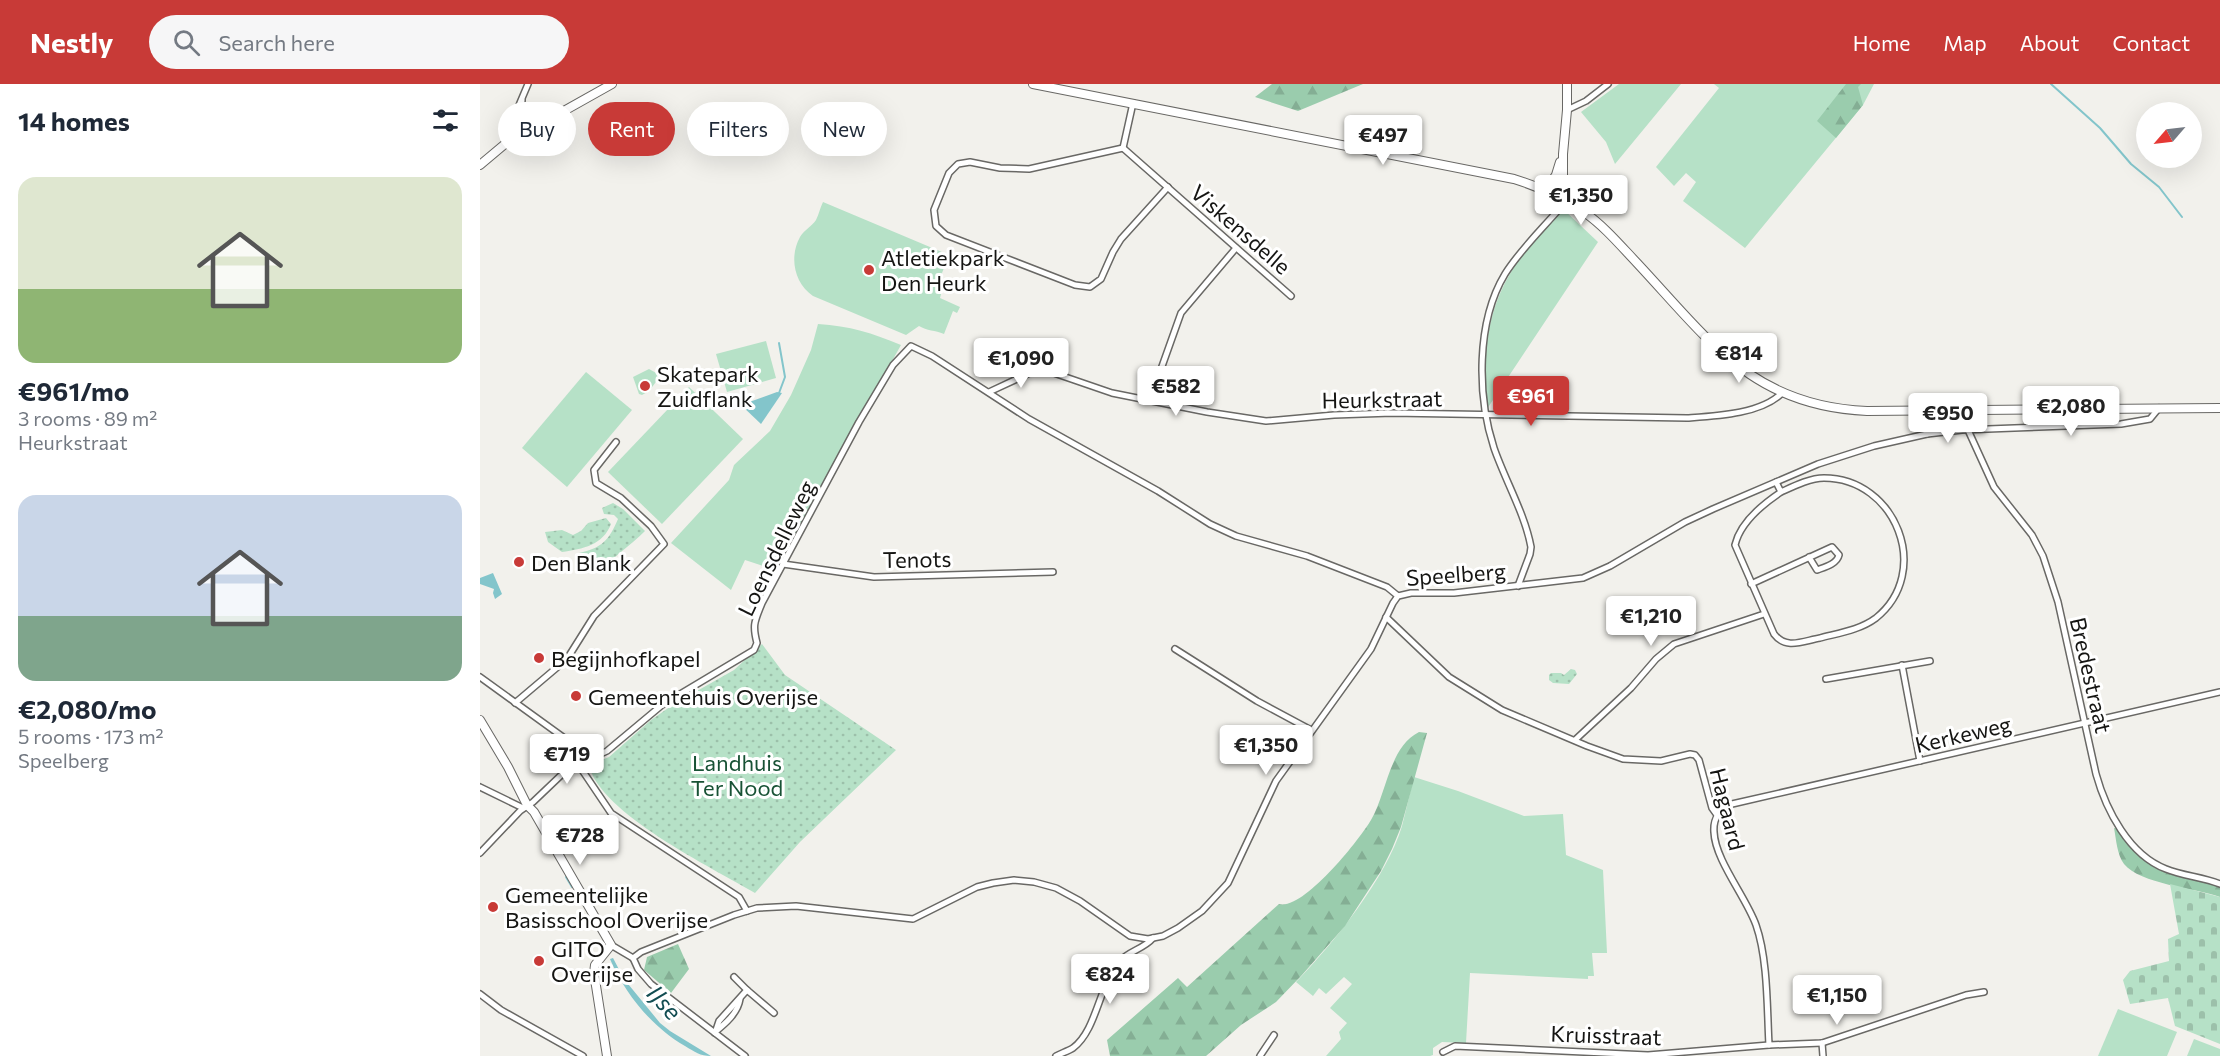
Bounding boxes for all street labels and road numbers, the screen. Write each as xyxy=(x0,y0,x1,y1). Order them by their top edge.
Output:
street label: Viskensdelle xyxy=(1186,178,1296,280)
street label: Heurkstraat xyxy=(1321,384,1443,414)
street label: Loensdelleweg xyxy=(732,476,820,620)
street label: Tenots xyxy=(882,545,952,573)
street label: Speelberg xyxy=(1405,557,1507,591)
street label: Bredestraat xyxy=(2065,614,2117,736)
street label: Kerkeweg xyxy=(1912,710,2014,758)
street label: Hagaard xyxy=(1705,765,1751,853)
street label: Kruisstraat xyxy=(1550,1020,1662,1050)

